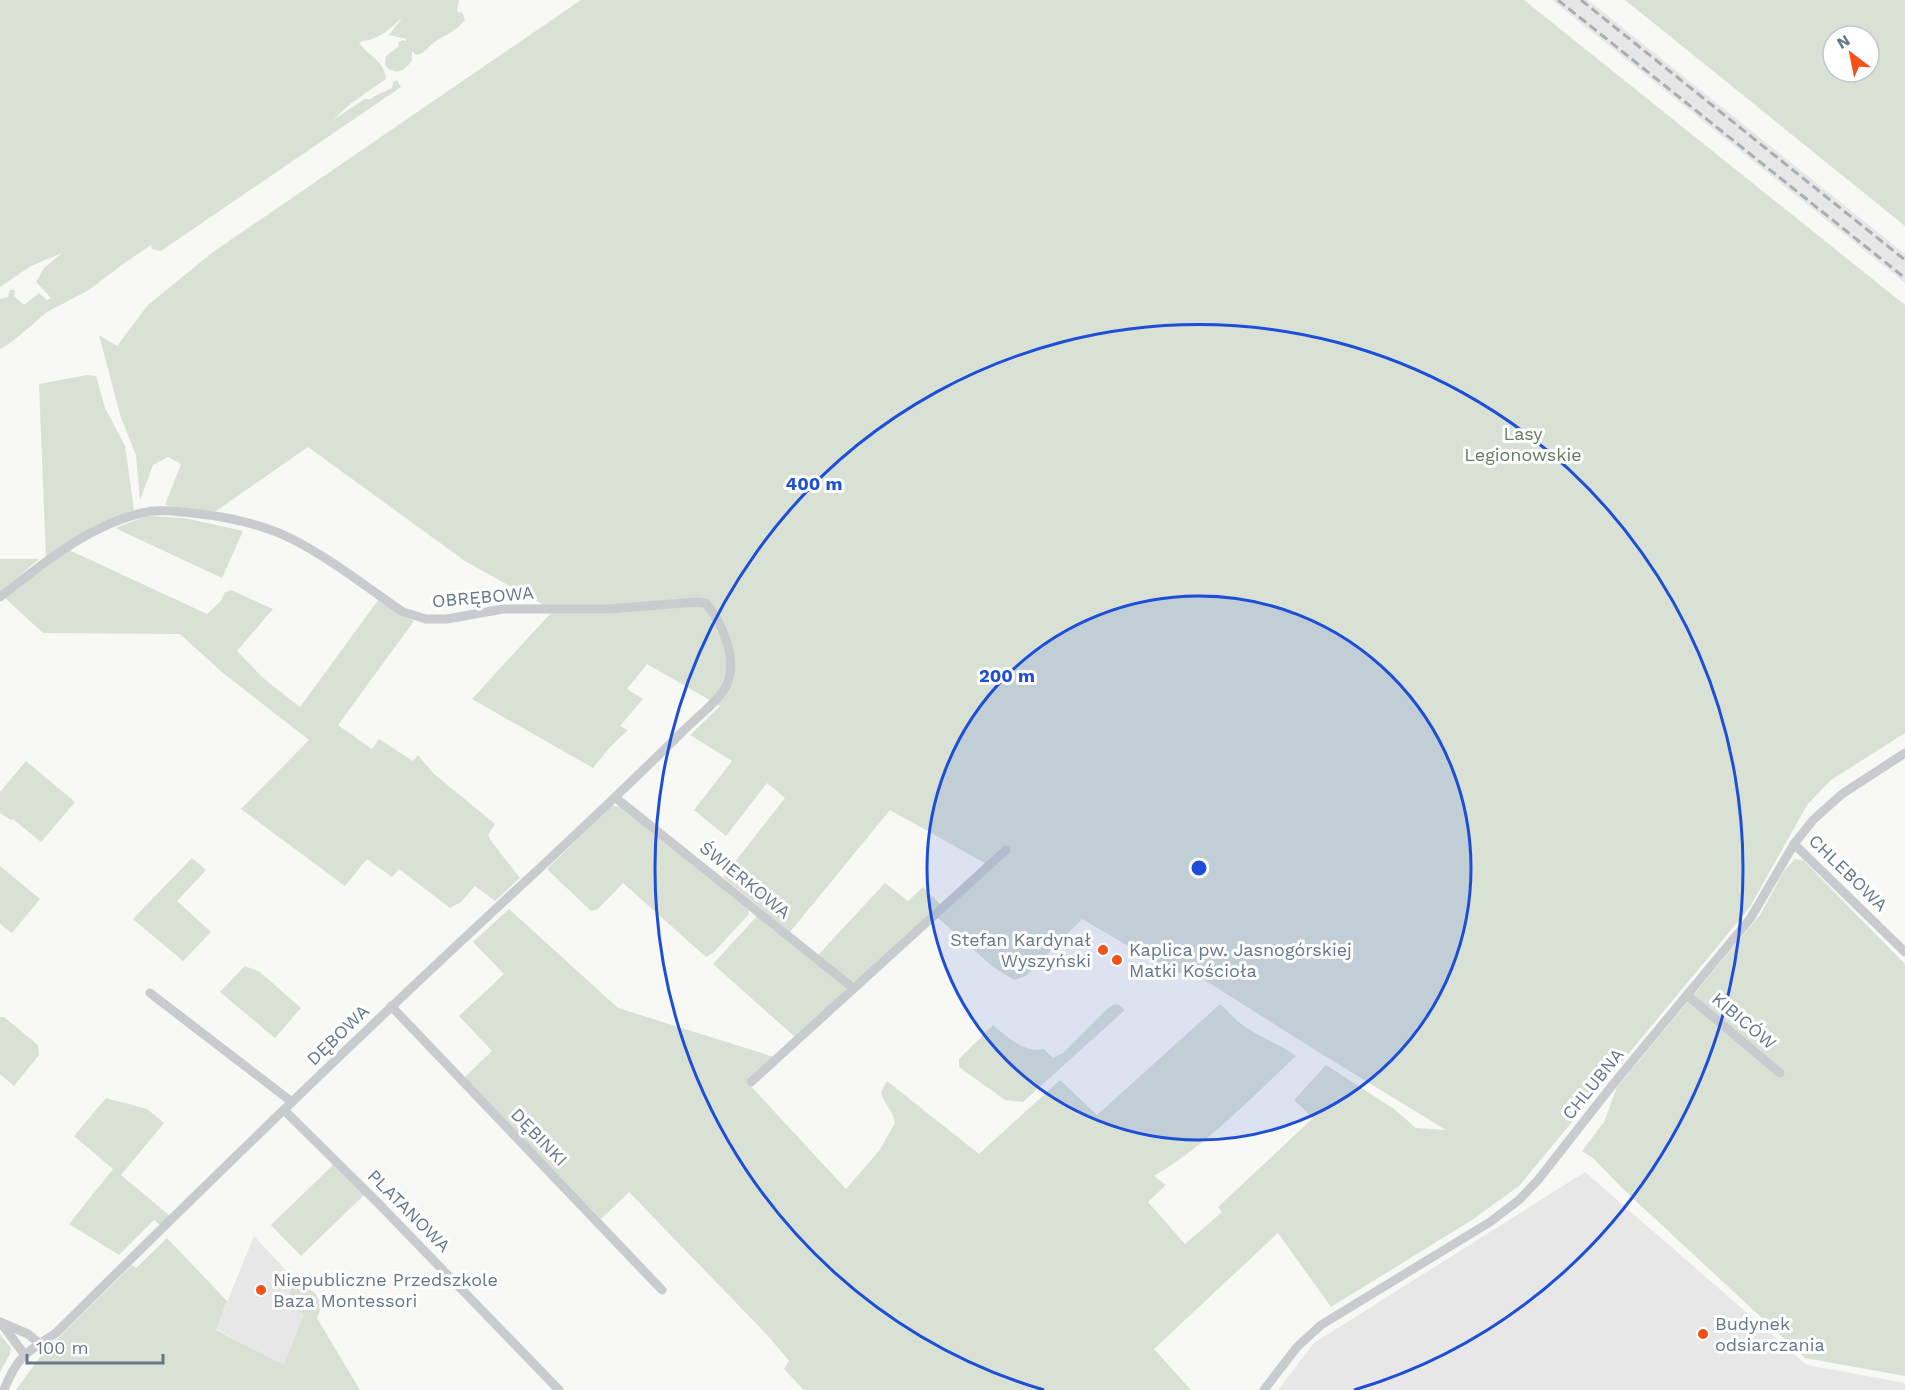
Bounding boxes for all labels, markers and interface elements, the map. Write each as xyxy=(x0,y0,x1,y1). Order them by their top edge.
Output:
north arrow xyxy=(1821,24,1881,84)
text: N xyxy=(1833,31,1853,53)
park label: Lasy Legionowskie xyxy=(1464,423,1582,465)
text: 400 m xyxy=(786,473,842,494)
street label: OBRĘBOWA xyxy=(431,582,535,611)
text: 200 m xyxy=(979,665,1035,686)
street label: CHLEBOWA xyxy=(1805,830,1892,915)
street label: ŚWIERKOWA xyxy=(696,837,795,923)
centre of rings xyxy=(1189,858,1209,878)
place label: Stefan Kardynał Wyszyński xyxy=(950,929,1091,971)
place label: Kaplica pw. Jasnogórskiej Matki Kościoła xyxy=(1129,939,1352,981)
marker: Stefan Kardynał Wyszyński xyxy=(1096,943,1110,957)
marker: Kaplica pw. Jasnogórskiej Matki Kościoła xyxy=(1110,953,1124,967)
street label: KIBICÓW xyxy=(1708,988,1781,1053)
street label: DĘBOWA xyxy=(302,1000,373,1069)
street label: CHLUBNA xyxy=(1558,1044,1628,1124)
street label: DĘBINKI xyxy=(507,1103,572,1170)
street label: PLATANOWA xyxy=(364,1165,455,1256)
place label: Niepubliczne Przedszkole Baza Montessori xyxy=(273,1269,498,1311)
marker: Niepubliczne Przedszkole Baza Montessori xyxy=(254,1283,268,1297)
place label: Budynek odsiarczania xyxy=(1715,1313,1825,1355)
scale bar xyxy=(27,1327,164,1365)
marker: Budynek odsiarczania xyxy=(1696,1327,1710,1341)
text: 100 m xyxy=(36,1337,89,1358)

